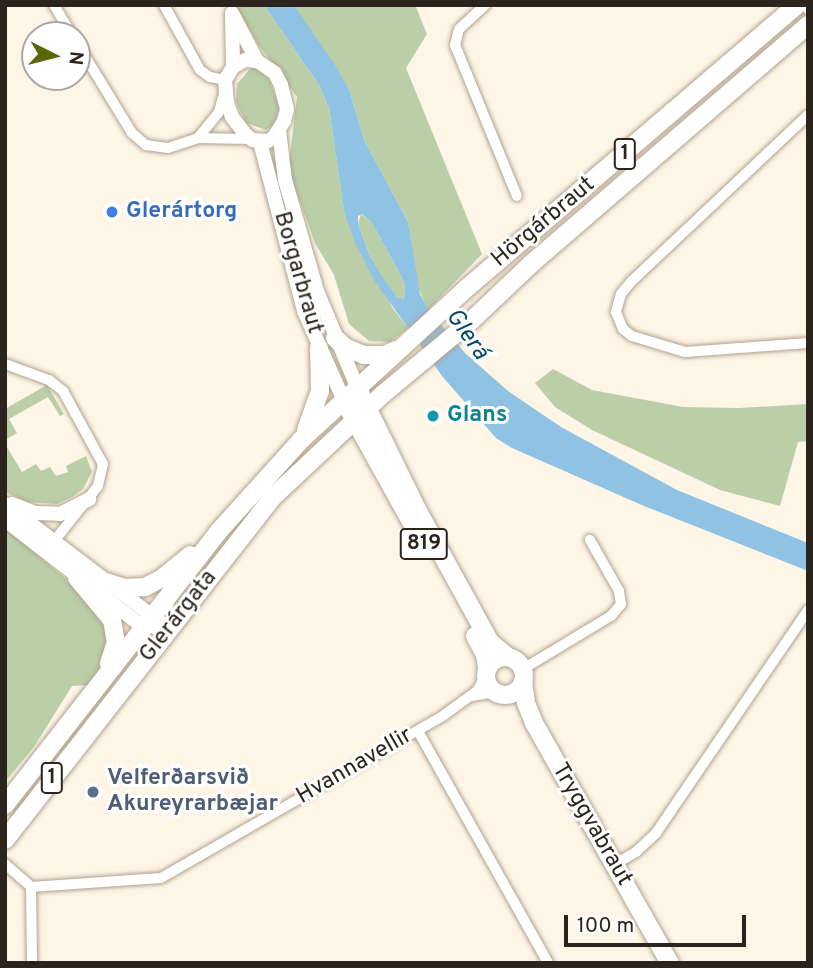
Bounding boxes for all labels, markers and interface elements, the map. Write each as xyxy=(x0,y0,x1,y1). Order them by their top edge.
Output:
north arrow xyxy=(21,21,91,91)
text: N xyxy=(62,50,88,66)
road number: 1 xyxy=(613,136,637,172)
street label: Hörgárbraut xyxy=(487,172,601,274)
place label: Glerártorg xyxy=(126,198,237,226)
marker: Glerártorg xyxy=(104,204,120,220)
street label: Borgarbraut xyxy=(266,209,328,337)
water label: Glerá xyxy=(438,304,494,366)
place label: Glans xyxy=(447,402,507,430)
marker: Glans xyxy=(425,408,441,424)
road number: 819 xyxy=(400,526,448,562)
street label: Glerárgata xyxy=(134,565,224,669)
street label: Hvannavellir xyxy=(292,723,418,811)
street label: Tryggvabraut xyxy=(545,759,637,891)
road number: 1 xyxy=(40,760,64,796)
place label: Velferðarsvið Akureyrarbæjar xyxy=(107,765,278,819)
marker: Velferðarsvið Akureyrarbæjar xyxy=(85,784,101,800)
scale bar xyxy=(568,902,750,946)
text: 100 m xyxy=(577,913,634,940)

